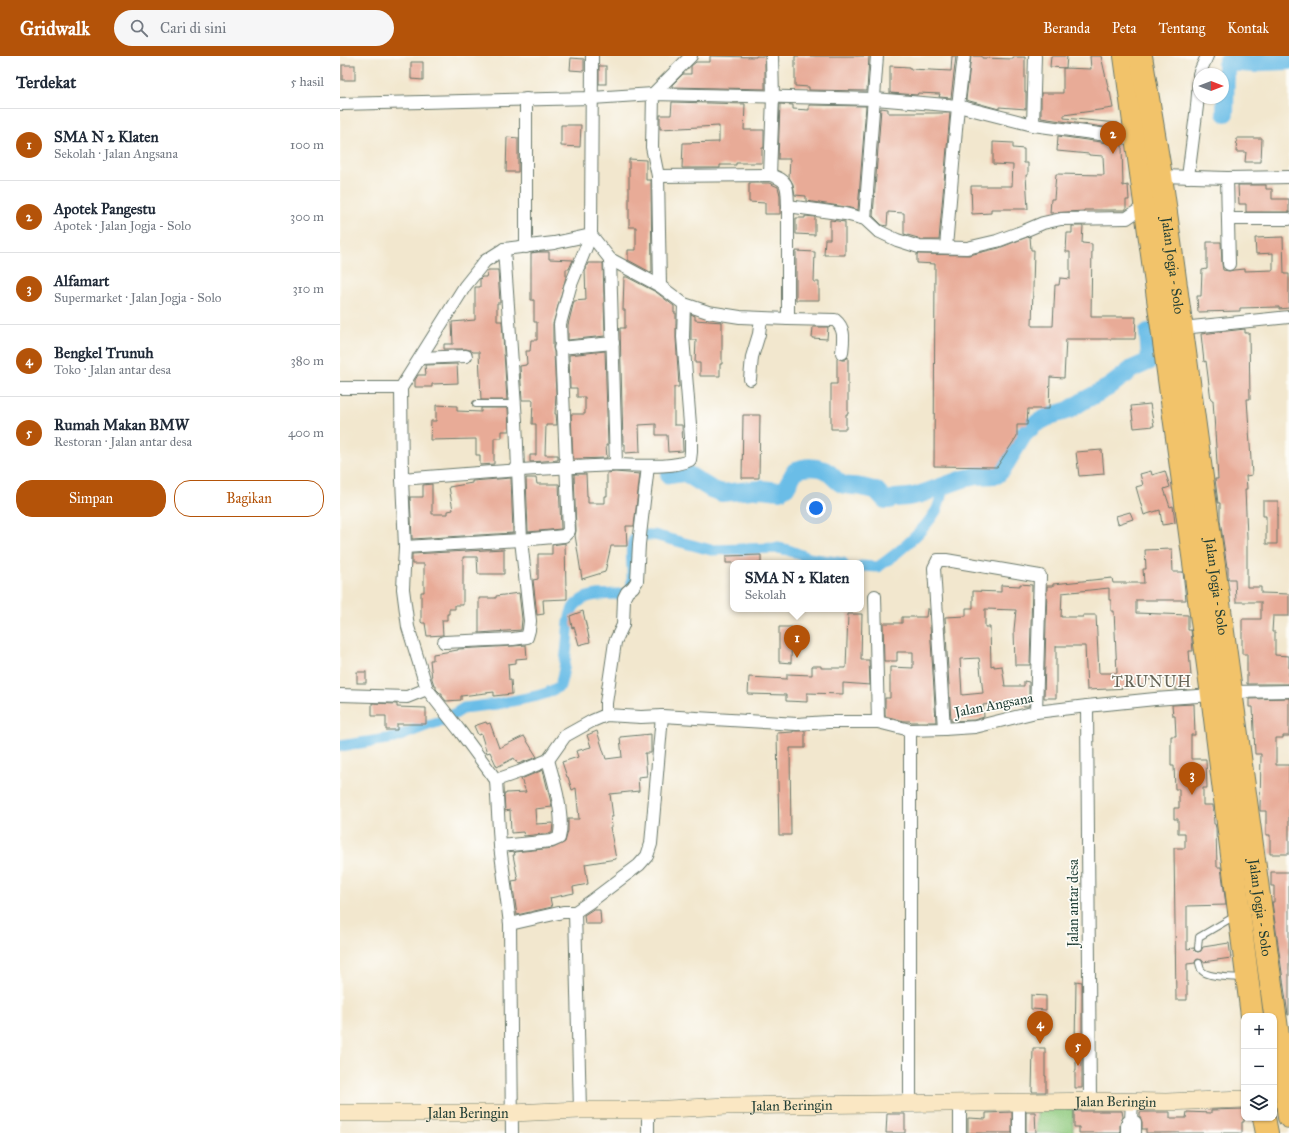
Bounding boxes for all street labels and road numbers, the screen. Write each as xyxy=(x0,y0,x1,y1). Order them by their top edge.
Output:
street label: Jalan Jogja - Solo xyxy=(1157,214,1188,315)
street label: Jalan Jogja - Solo xyxy=(1201,535,1232,636)
street label: Jalan Angsana xyxy=(951,689,1035,722)
street label: Jalan Jogja - Solo xyxy=(1244,856,1276,957)
street label: Jalan antar desa xyxy=(1065,859,1083,949)
street label: Jalan Beringin xyxy=(1073,1092,1157,1111)
street label: Jalan Beringin xyxy=(749,1096,833,1115)
street label: Jalan Beringin xyxy=(425,1105,509,1123)

